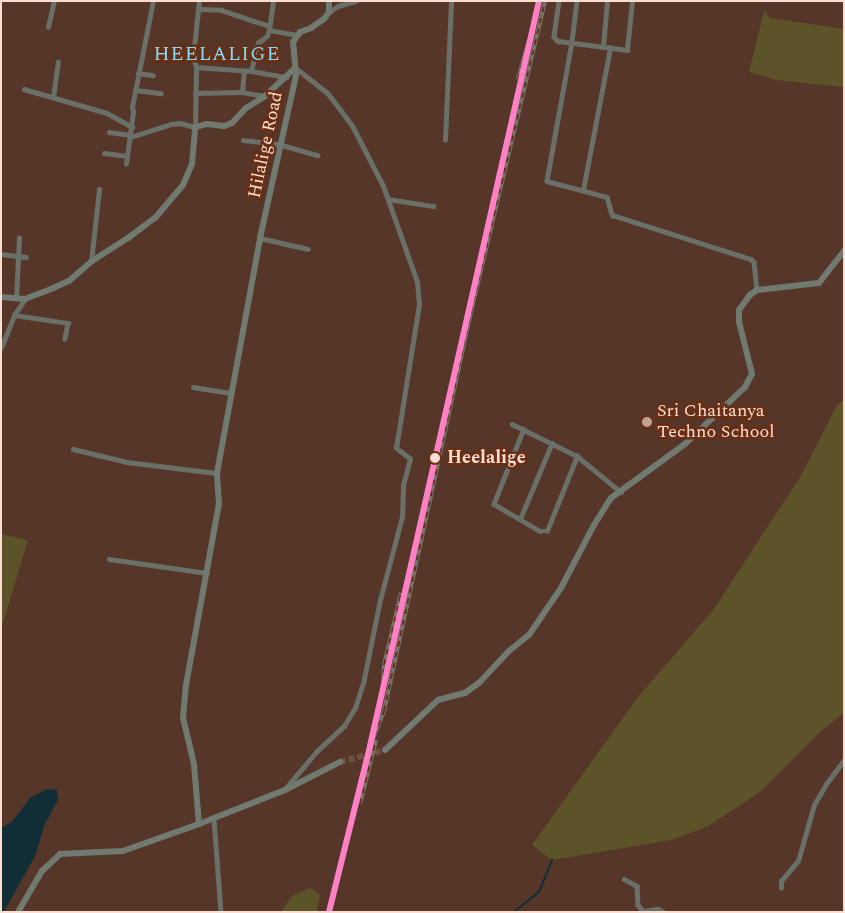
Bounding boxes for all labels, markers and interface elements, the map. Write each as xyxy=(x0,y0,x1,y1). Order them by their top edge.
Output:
district label: HEELALIGE xyxy=(152,42,282,66)
street label: Hilalige Road xyxy=(244,90,288,200)
place label: Sri Chaitanya Techno School xyxy=(657,401,775,444)
marker: Sri Chaitanya Techno School xyxy=(641,416,653,428)
place label: Heelalige xyxy=(447,447,526,469)
marker: Heelalige xyxy=(427,450,443,466)

